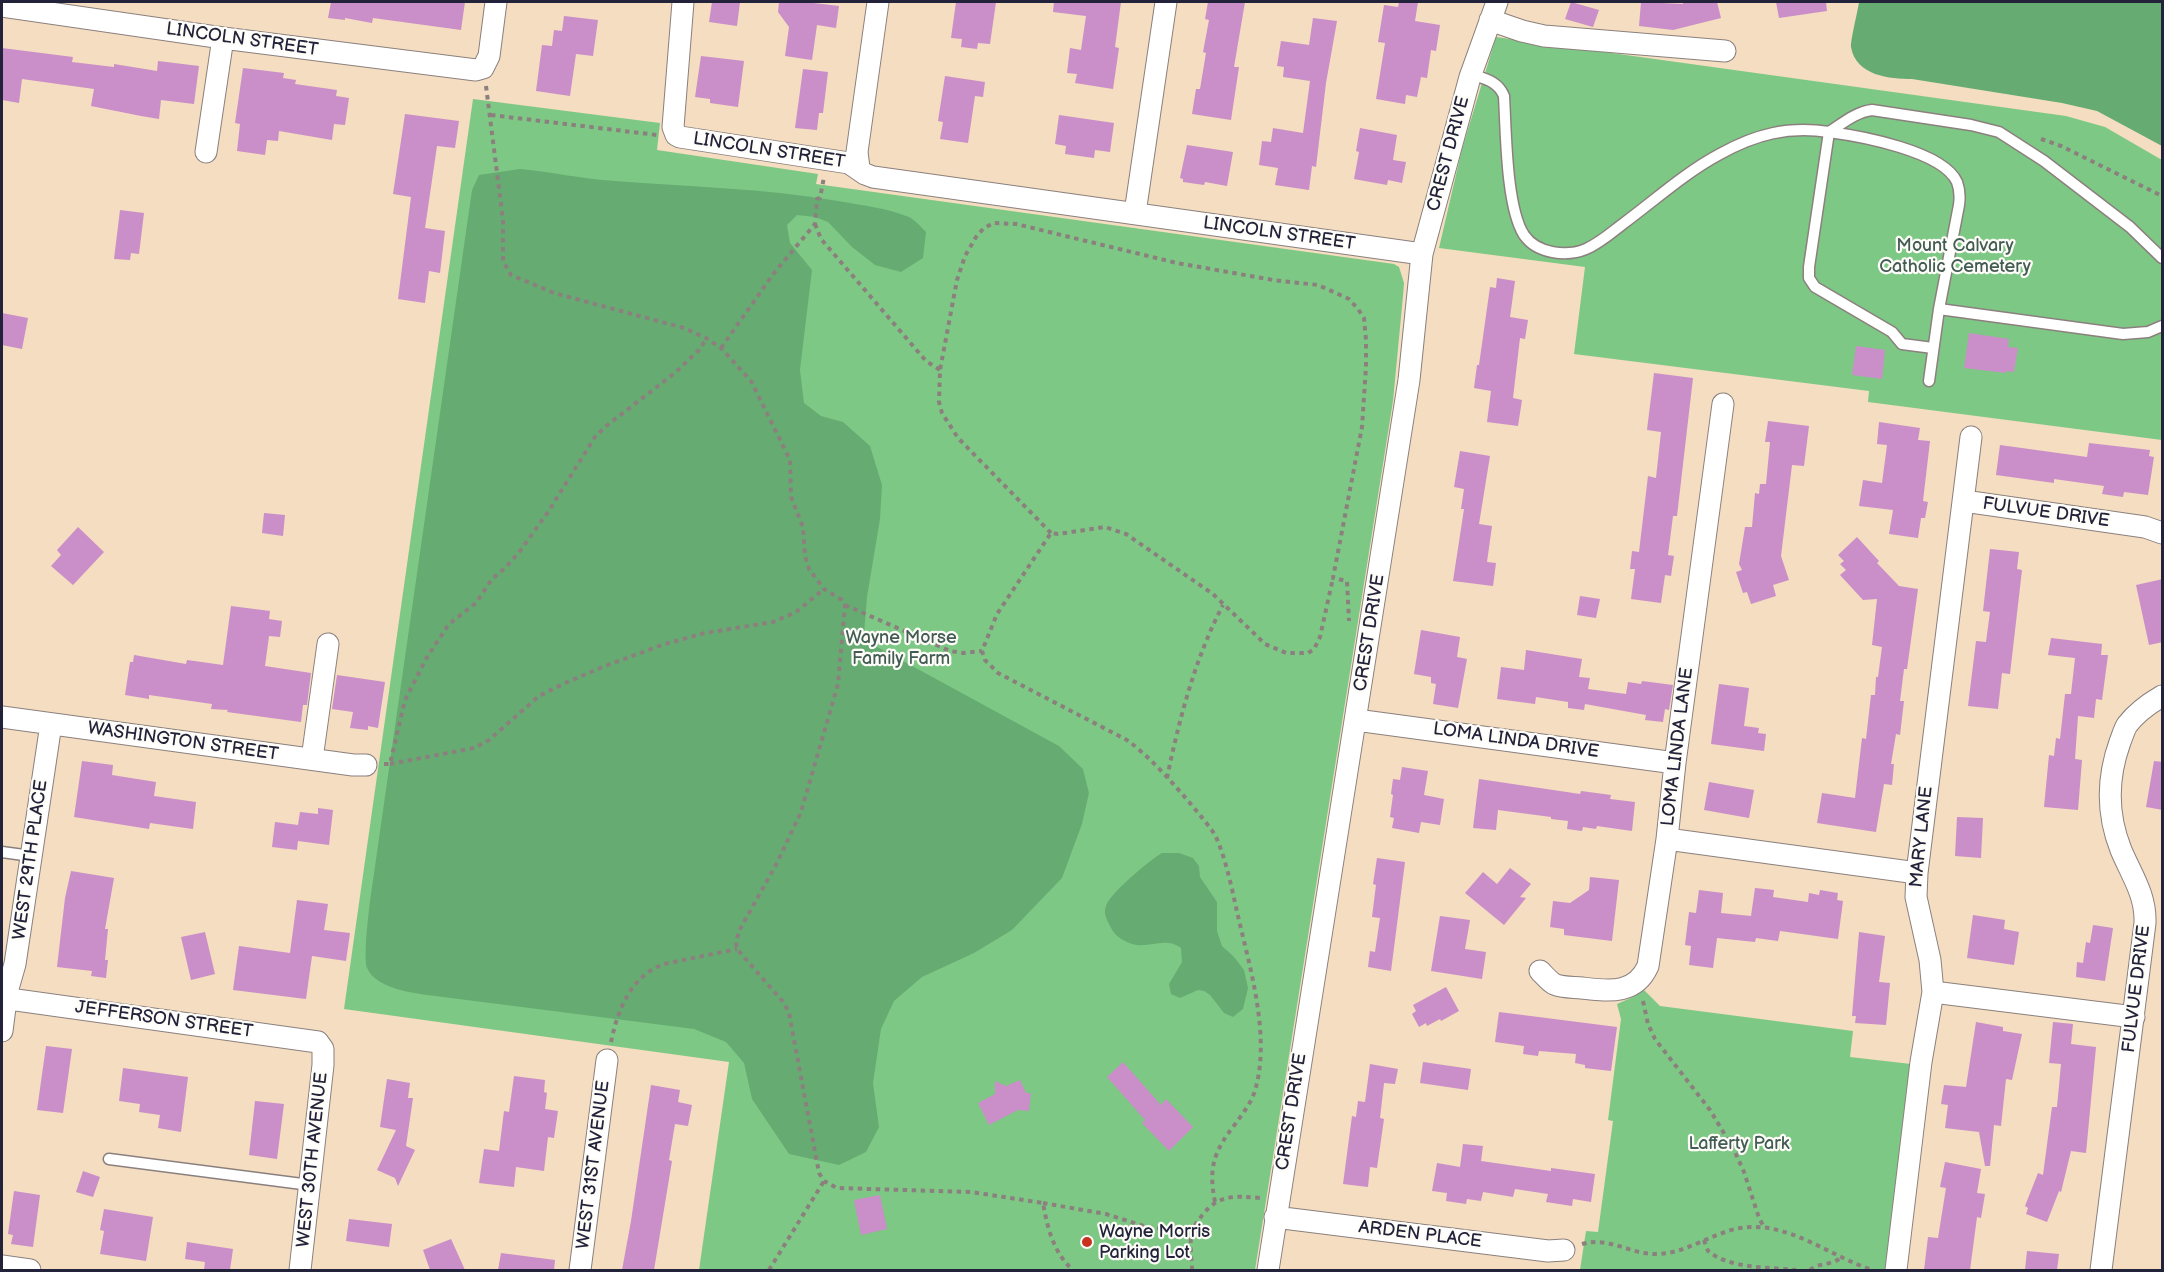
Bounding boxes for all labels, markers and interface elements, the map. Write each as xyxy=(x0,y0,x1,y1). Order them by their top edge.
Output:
street label: LINCOLN STREET xyxy=(165,19,319,61)
street label: CREST DRIVE xyxy=(1423,94,1475,214)
street label: LINCOLN STREET xyxy=(692,128,846,174)
street label: LINCOLN STREET xyxy=(1202,213,1356,255)
park label: Mount Calvary Catholic Cemetery xyxy=(1879,235,2031,278)
street label: FULVUE DRIVE xyxy=(1981,493,2111,533)
street label: CREST DRIVE xyxy=(1350,573,1390,693)
park label: Wayne Morse Family Farm xyxy=(845,627,957,670)
street label: LOMA LINDA LANE xyxy=(1658,666,1698,828)
street label: WASHINGTON STREET xyxy=(86,718,280,766)
street label: LOMA LINDA DRIVE xyxy=(1432,719,1600,763)
street label: WEST 29TH PLACE xyxy=(9,779,53,941)
street label: MARY LANE xyxy=(1906,785,1938,889)
street label: FULVUE DRIVE xyxy=(2118,924,2156,1054)
street label: JEFFERSON STREET xyxy=(74,997,254,1043)
street label: CREST DRIVE xyxy=(1272,1052,1312,1172)
street label: WEST 30TH AVENUE xyxy=(293,1071,333,1249)
street label: WEST 31ST AVENUE xyxy=(573,1079,615,1251)
park label: Lafferty Park xyxy=(1688,1133,1790,1155)
street label: ARDEN PLACE xyxy=(1357,1217,1483,1253)
place label: Wayne Morris Parking Lot xyxy=(1099,1221,1210,1264)
marker: Wayne Morris Parking Lot xyxy=(1080,1235,1094,1249)

